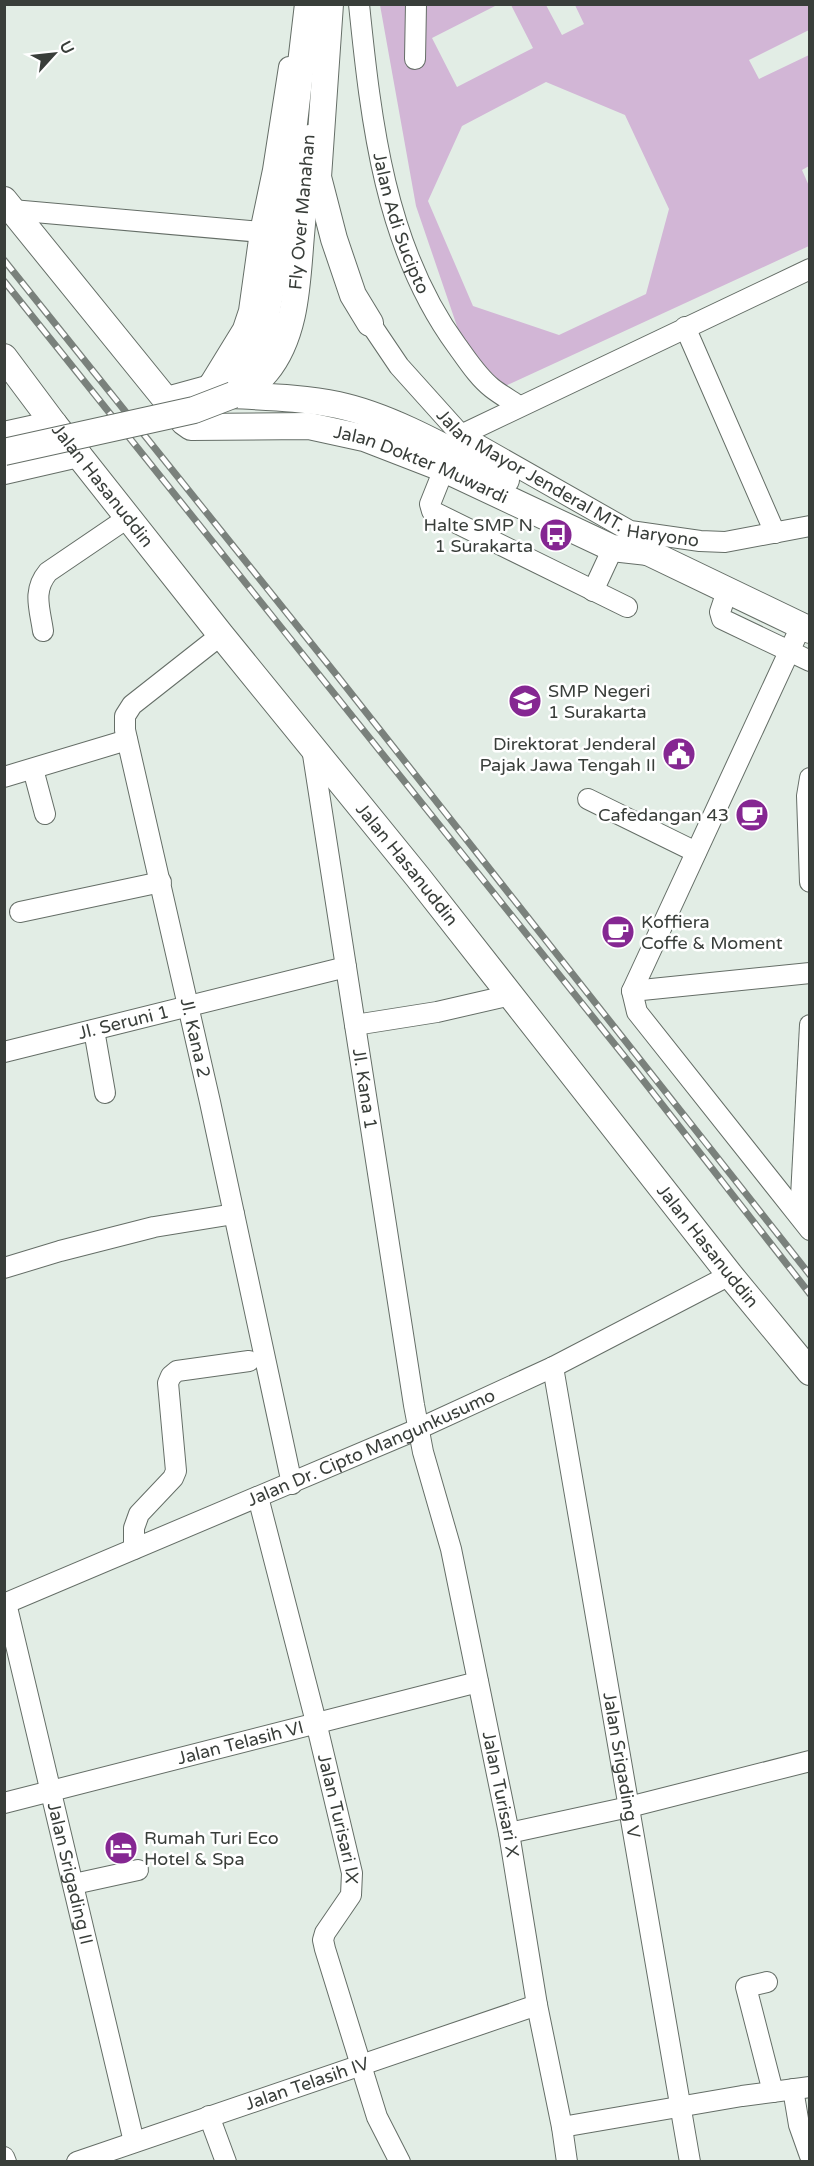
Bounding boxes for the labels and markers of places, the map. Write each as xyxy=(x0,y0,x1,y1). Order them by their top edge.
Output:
place label: Halte SMP N 1 Surakarta xyxy=(423,514,533,557)
bus stop icon: Halte SMP N 1 Surakarta xyxy=(538,517,574,553)
place label: SMP Negeri 1 Surakarta xyxy=(548,680,651,723)
school or university icon: SMP Negeri 1 Surakarta xyxy=(507,683,543,719)
place label: Direktorat Jenderal Pajak Jawa Tengah II xyxy=(479,733,656,776)
public building icon: Direktorat Jenderal Pajak Jawa Tengah II xyxy=(661,736,697,772)
cafe icon: Cafedangan 43 xyxy=(734,797,770,833)
place label: Cafedangan 43 xyxy=(598,804,729,826)
place label: Koffiera Coffe & Moment xyxy=(641,911,783,954)
cafe icon: Koffiera Coffe & Moment xyxy=(600,914,636,950)
place label: Rumah Turi Eco Hotel & Spa xyxy=(144,1827,279,1870)
hotel icon: Rumah Turi Eco Hotel & Spa xyxy=(103,1830,139,1866)

